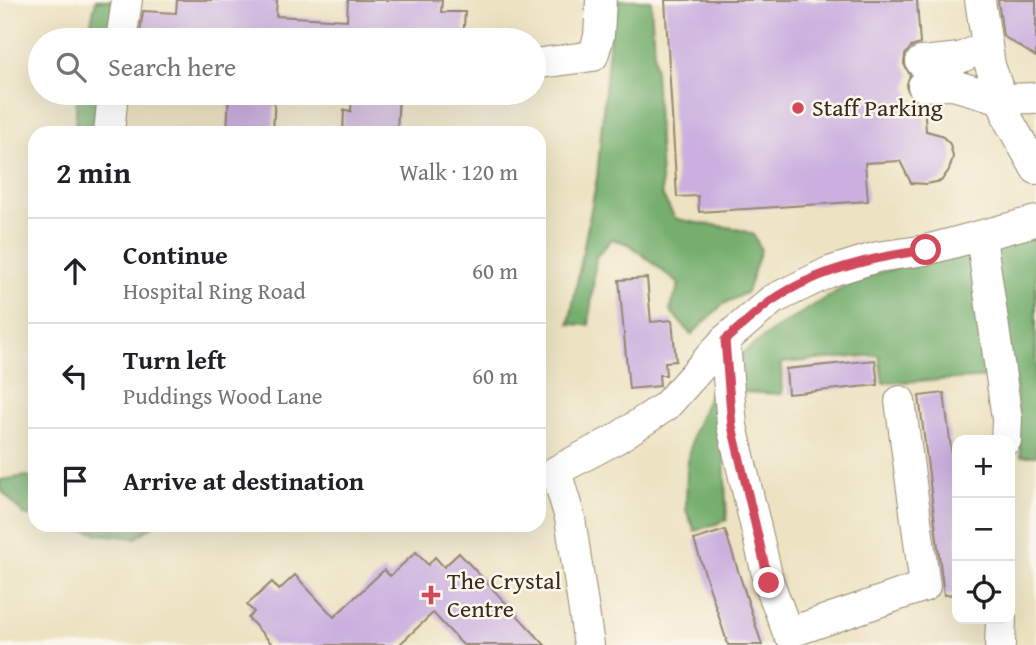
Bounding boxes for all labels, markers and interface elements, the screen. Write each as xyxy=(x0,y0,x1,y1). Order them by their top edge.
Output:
search box xyxy=(28,28,546,105)
text: Search here xyxy=(108,47,236,86)
icon: search xyxy=(52,48,90,86)
place label: Staff Parking xyxy=(812,90,943,125)
marker: Staff Parking xyxy=(790,100,806,116)
text: 2 min xyxy=(56,150,131,194)
text: Walk · 120 m xyxy=(399,155,518,188)
route start xyxy=(910,234,941,265)
text: Continue xyxy=(123,235,228,274)
icon: ahead xyxy=(56,252,94,290)
text: 60 m xyxy=(472,254,518,287)
text: Hospital Ring Road xyxy=(123,274,306,307)
text: Turn left xyxy=(123,340,226,379)
icon: left xyxy=(56,357,94,395)
text: 60 m xyxy=(472,359,518,392)
text: Puddings Wood Lane xyxy=(123,379,323,412)
map controls xyxy=(952,435,1015,624)
button: + xyxy=(952,435,1015,498)
text: Arrive at destination xyxy=(123,461,364,500)
icon: arrive xyxy=(56,462,94,500)
button: − xyxy=(952,498,1015,561)
button: locate xyxy=(952,561,1015,624)
place label: The Crystal Centre xyxy=(447,563,562,626)
route end xyxy=(753,567,784,598)
marker: The Crystal Centre xyxy=(421,585,441,605)

